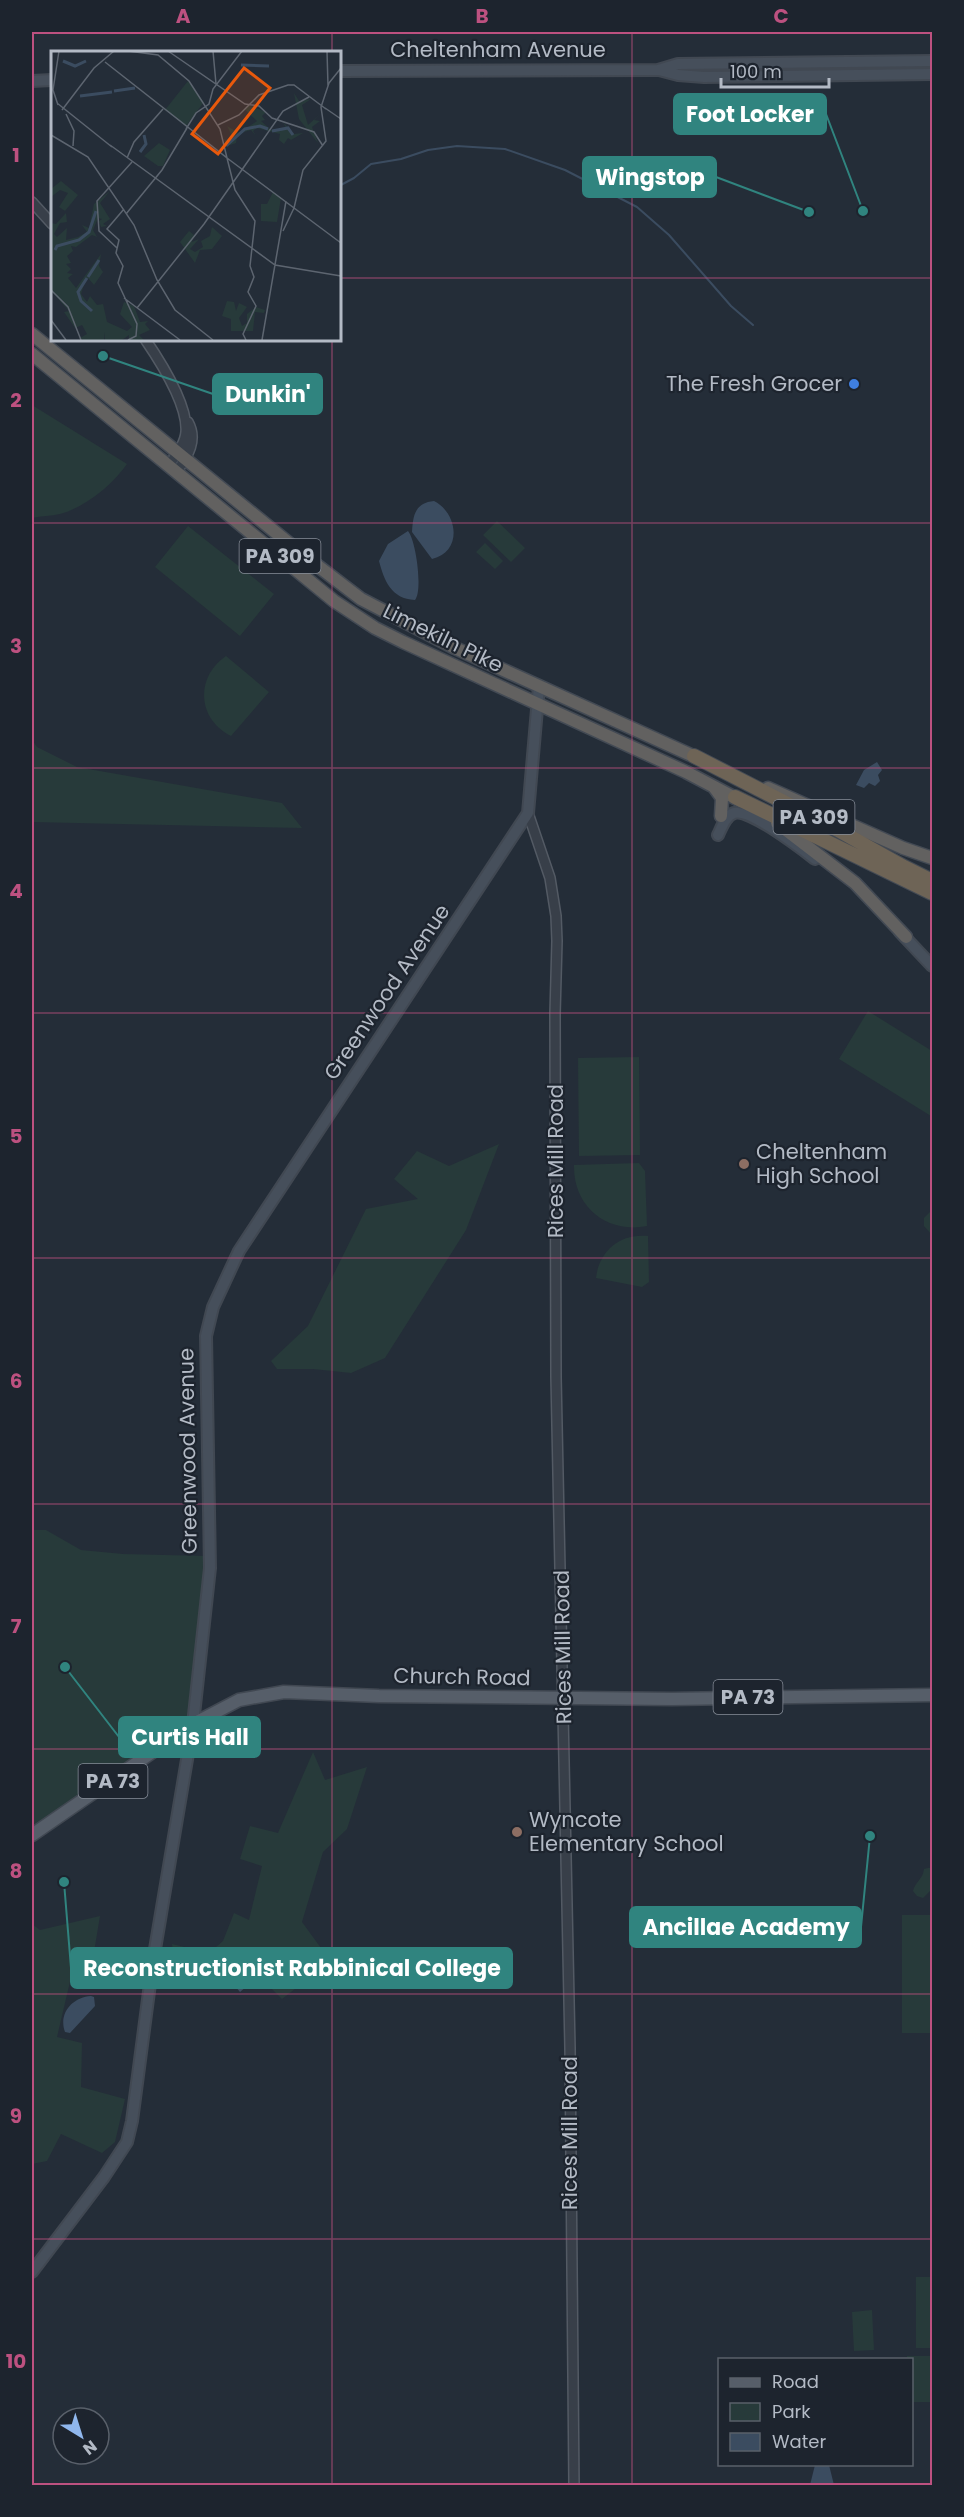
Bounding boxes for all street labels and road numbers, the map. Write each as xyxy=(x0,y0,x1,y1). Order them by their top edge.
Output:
street label: Cheltenham Avenue xyxy=(390,35,606,64)
road number: PA 309 xyxy=(240,539,320,573)
street label: Limekiln Pike xyxy=(378,596,508,679)
road number: PA 309 xyxy=(774,800,854,834)
street label: Greenwood Avenue xyxy=(317,898,456,1085)
street label: Rices Mill Road xyxy=(541,1084,570,1238)
street label: Greenwood Avenue xyxy=(171,1348,204,1554)
street label: Rices Mill Road xyxy=(547,1570,578,1724)
street label: Church Road xyxy=(393,1661,531,1692)
road number: PA 73 xyxy=(714,1680,783,1714)
road number: PA 73 xyxy=(78,1764,148,1798)
street label: Rices Mill Road xyxy=(555,2056,584,2210)

